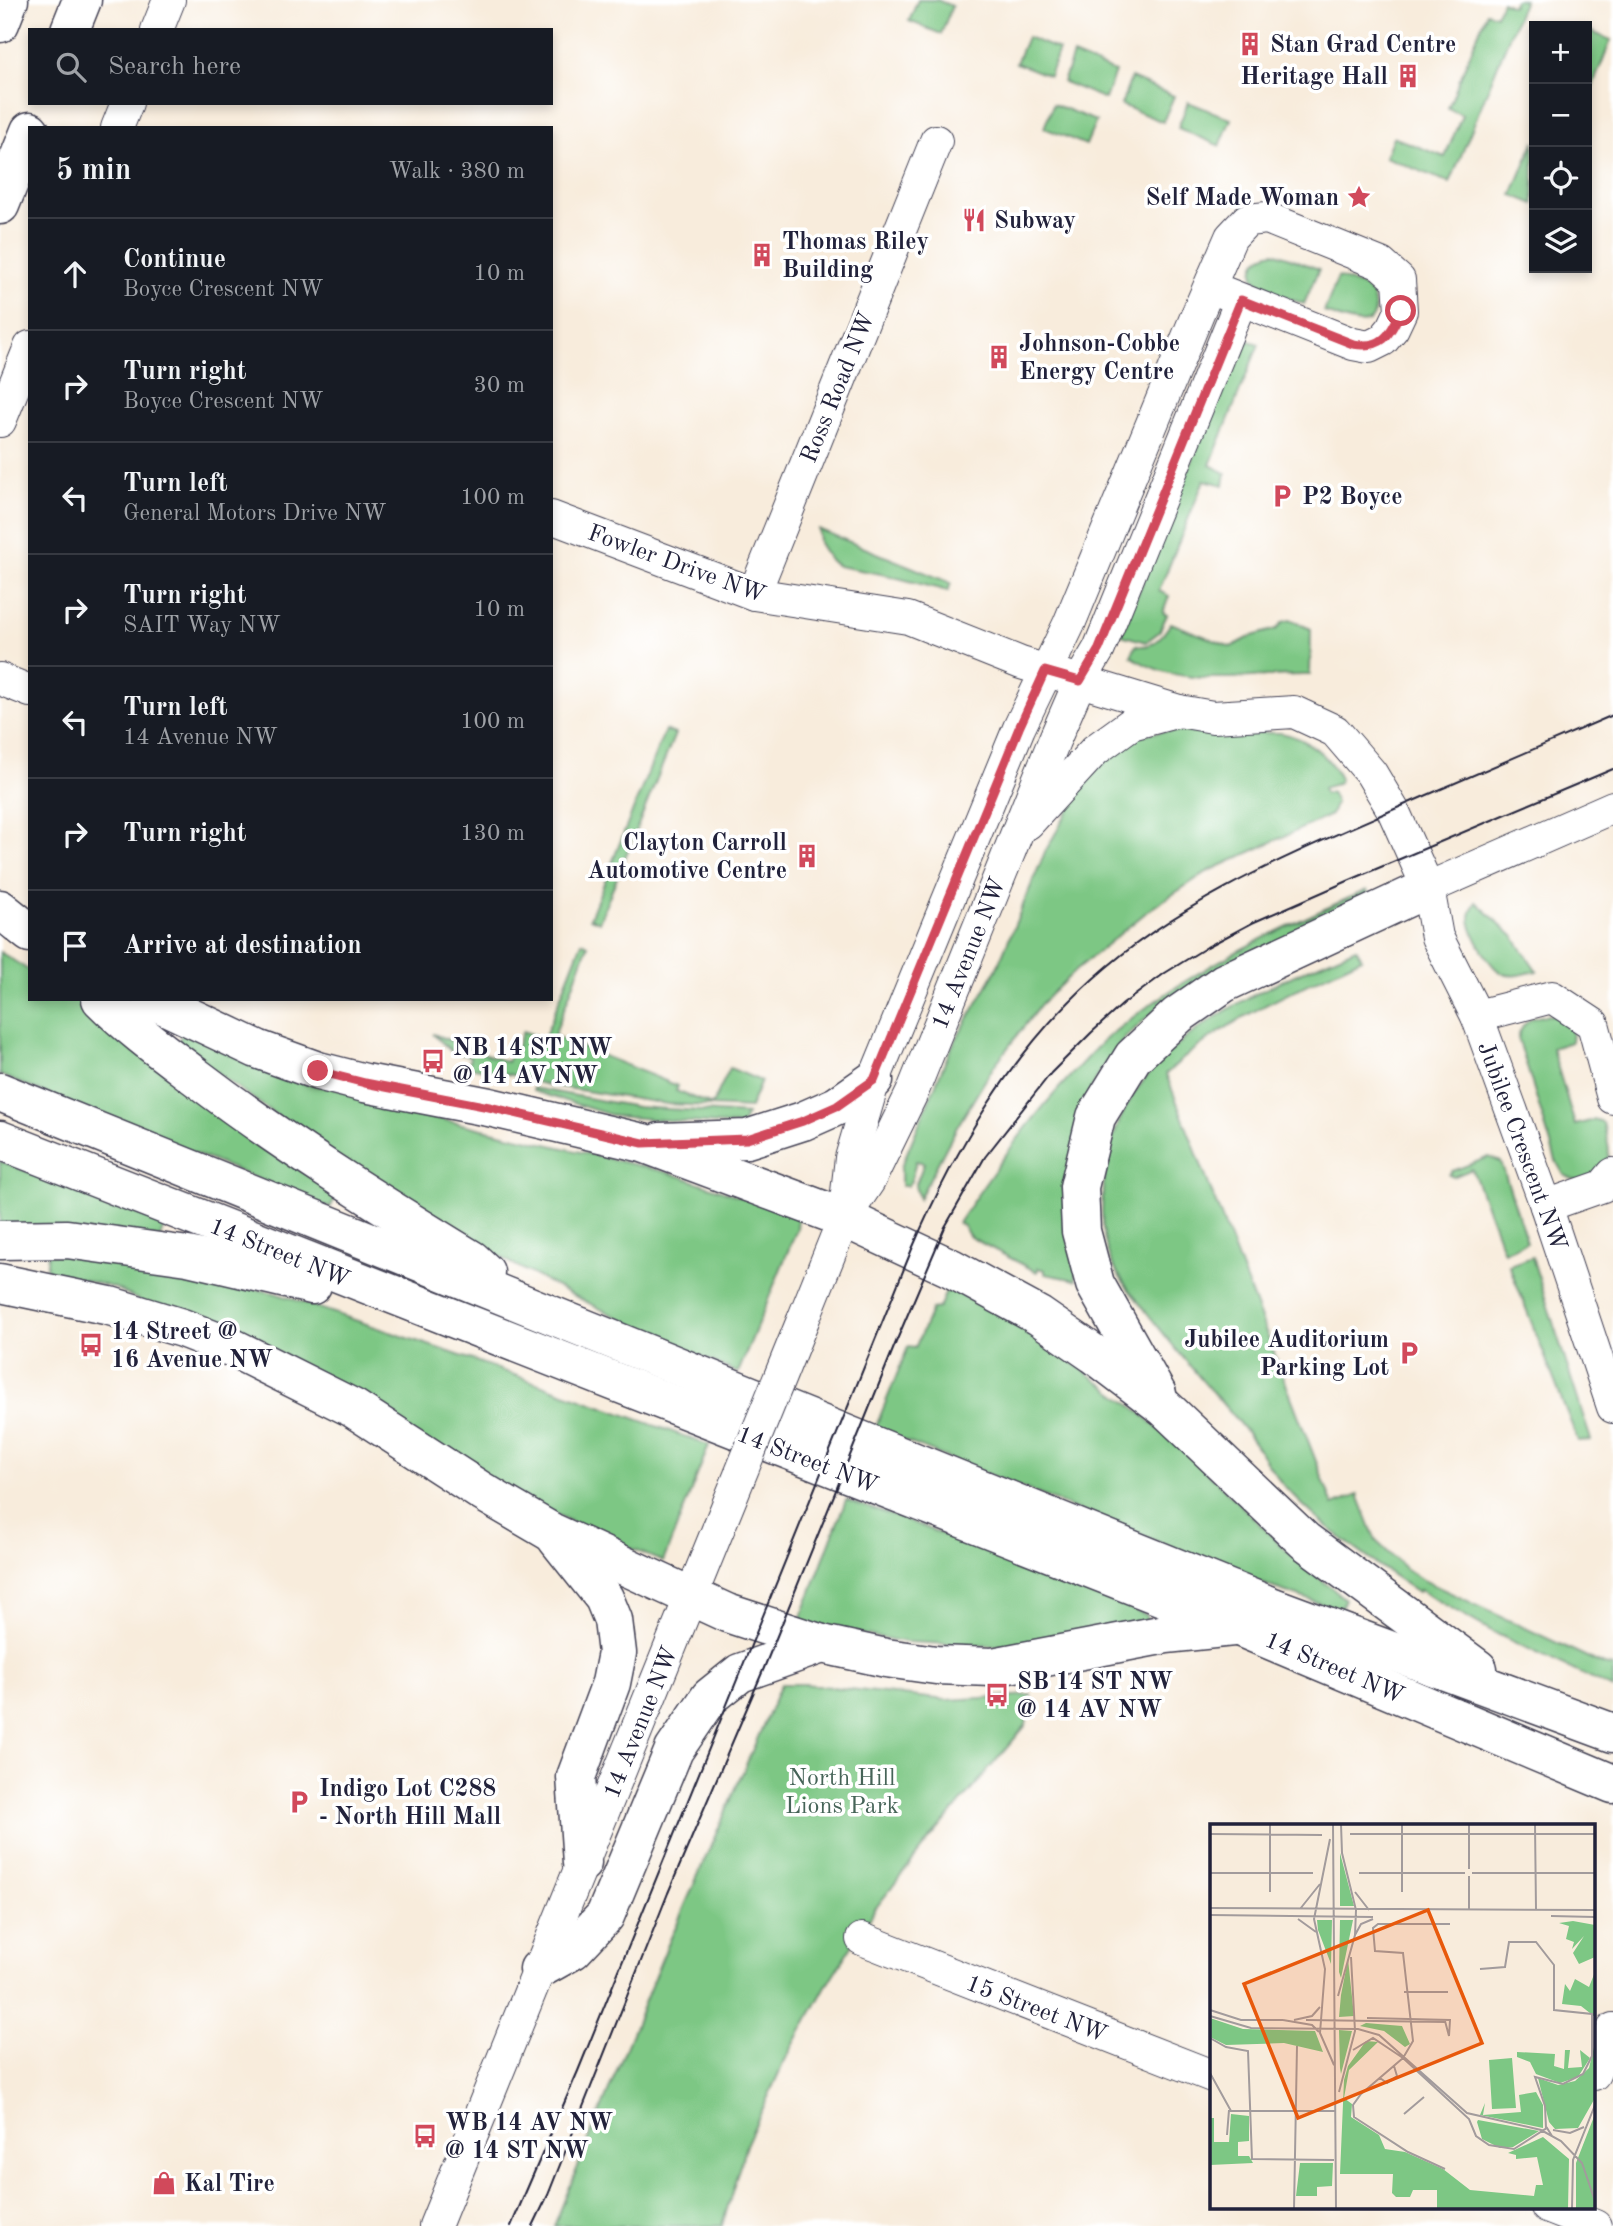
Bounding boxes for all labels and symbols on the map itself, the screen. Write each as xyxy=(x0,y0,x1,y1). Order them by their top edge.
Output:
building icon: Stan Grad Centre xyxy=(1236,30,1264,58)
place label: Stan Grad Centre xyxy=(1270,34,1456,58)
building icon: Heritage Hall xyxy=(1394,62,1422,90)
place label: Heritage Hall xyxy=(1240,66,1388,90)
place icon: Self Made Woman xyxy=(1345,183,1373,211)
place label: Self Made Woman xyxy=(1145,187,1339,211)
restaurant icon: Subway xyxy=(960,206,988,234)
place label: Subway xyxy=(994,210,1076,234)
place label: Thomas Riley Building xyxy=(782,231,929,283)
building icon: Thomas Riley Building xyxy=(748,241,776,269)
route start xyxy=(1385,295,1416,326)
street label: Ross Road NW xyxy=(798,308,880,467)
place label: Johnson-Cobbe Energy Centre xyxy=(1019,333,1180,385)
building icon: Johnson-Cobbe Energy Centre xyxy=(985,343,1013,371)
parking icon: P2 Boyce xyxy=(1268,482,1296,510)
place label: P2 Boyce xyxy=(1302,486,1403,510)
street label: Fowler Drive NW xyxy=(584,522,769,608)
place label: Clayton Carroll Automotive Centre xyxy=(587,832,787,884)
building icon: Clayton Carroll Automotive Centre xyxy=(793,842,821,870)
street label: 14 Avenue NW xyxy=(928,874,1011,1033)
place label: NB 14 ST NW @ 14 AV NW xyxy=(453,1037,613,1089)
street label: Jubilee Crescent NW xyxy=(1472,1039,1570,1255)
bus stop icon: NB 14 ST NW @ 14 AV NW xyxy=(419,1047,447,1075)
route end xyxy=(302,1055,333,1086)
street label: 14 Street NW xyxy=(206,1215,353,1293)
place label: 14 Street @ 16 Avenue NW xyxy=(111,1321,273,1373)
place label: Jubilee Auditorium Parking Lot xyxy=(1184,1329,1389,1381)
bus stop icon: 14 Street @ 16 Avenue NW xyxy=(77,1331,105,1359)
parking icon: Jubilee Auditorium Parking Lot xyxy=(1395,1339,1423,1367)
street label: 14 Street NW xyxy=(733,1423,881,1499)
street label: 14 Street NW xyxy=(1261,1629,1408,1709)
street label: 14 Avenue NW xyxy=(600,1643,683,1802)
place label: SB 14 ST NW @ 14 AV NW xyxy=(1017,1671,1173,1723)
bus stop icon: SB 14 ST NW @ 14 AV NW xyxy=(983,1681,1011,1709)
park label: North Hill Lions Park xyxy=(785,1767,899,1819)
place label: Indigo Lot C288 - North Hill Mall xyxy=(319,1778,501,1830)
parking icon: Indigo Lot C288 - North Hill Mall xyxy=(285,1788,313,1816)
inset map xyxy=(1210,1824,1596,2208)
street label: 15 Street NW xyxy=(962,1972,1110,2048)
place label: WB 14 AV NW @ 14 ST NW xyxy=(445,2112,613,2164)
bus stop icon: WB 14 AV NW @ 14 ST NW xyxy=(411,2122,439,2150)
shop icon: Kal Tire xyxy=(150,2169,178,2197)
place label: Kal Tire xyxy=(184,2173,275,2197)

